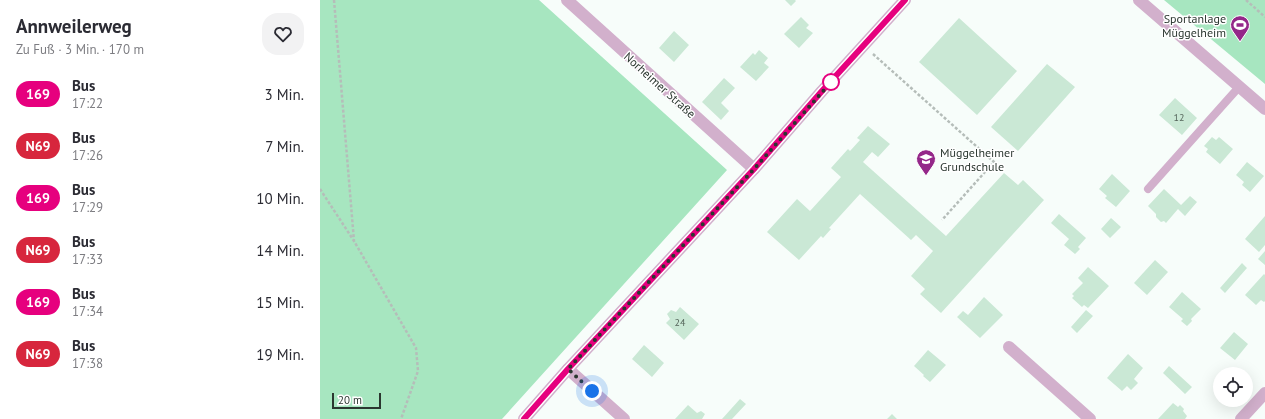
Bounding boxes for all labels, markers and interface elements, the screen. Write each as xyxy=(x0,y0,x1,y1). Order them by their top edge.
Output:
place label: Sportanlage Müggelheim xyxy=(1162,11,1226,40)
button: heart xyxy=(262,13,304,55)
text: Annweilerweg xyxy=(16,14,132,38)
sports icon: Sportanlage Müggelheim xyxy=(1229,14,1251,42)
text: Zu Fuß · 3 Min. · 170 m xyxy=(16,41,144,58)
street label: Norheimer Straße xyxy=(621,49,699,121)
unlabelled marker xyxy=(822,73,840,91)
text: Bus xyxy=(72,76,95,95)
text: 169 xyxy=(26,85,50,103)
text: 3 Min. xyxy=(265,85,304,104)
text: 17:22 xyxy=(72,95,103,112)
house number: 12 xyxy=(1174,111,1184,124)
text: Bus xyxy=(72,128,95,147)
text: N69 xyxy=(25,137,51,155)
text: 7 Min. xyxy=(265,137,304,156)
place label: Müggelheimer Grundschule xyxy=(940,145,1014,174)
text: 17:26 xyxy=(72,147,103,164)
school or university icon: Müggelheimer Grundschule xyxy=(915,148,937,176)
text: Bus xyxy=(72,180,95,199)
text: 169 xyxy=(26,189,50,207)
text: 10 Min. xyxy=(256,189,304,208)
text: 17:29 xyxy=(72,199,103,216)
text: Bus xyxy=(72,232,95,251)
text: N69 xyxy=(25,241,51,259)
text: 14 Min. xyxy=(256,241,304,260)
text: 17:33 xyxy=(72,251,103,268)
text: Bus xyxy=(72,284,95,303)
text: 169 xyxy=(26,293,50,311)
text: 15 Min. xyxy=(256,293,304,312)
text: 17:34 xyxy=(72,303,103,320)
house number: 24 xyxy=(675,316,686,329)
text: Bus xyxy=(72,336,95,355)
text: N69 xyxy=(25,345,51,363)
text: 19 Min. xyxy=(256,345,304,364)
text: 17:38 xyxy=(72,355,103,372)
map controls xyxy=(1213,367,1253,407)
button: locate xyxy=(1213,367,1253,407)
your location xyxy=(582,381,602,401)
scale bar xyxy=(332,391,381,410)
text: 20 m xyxy=(338,393,362,407)

